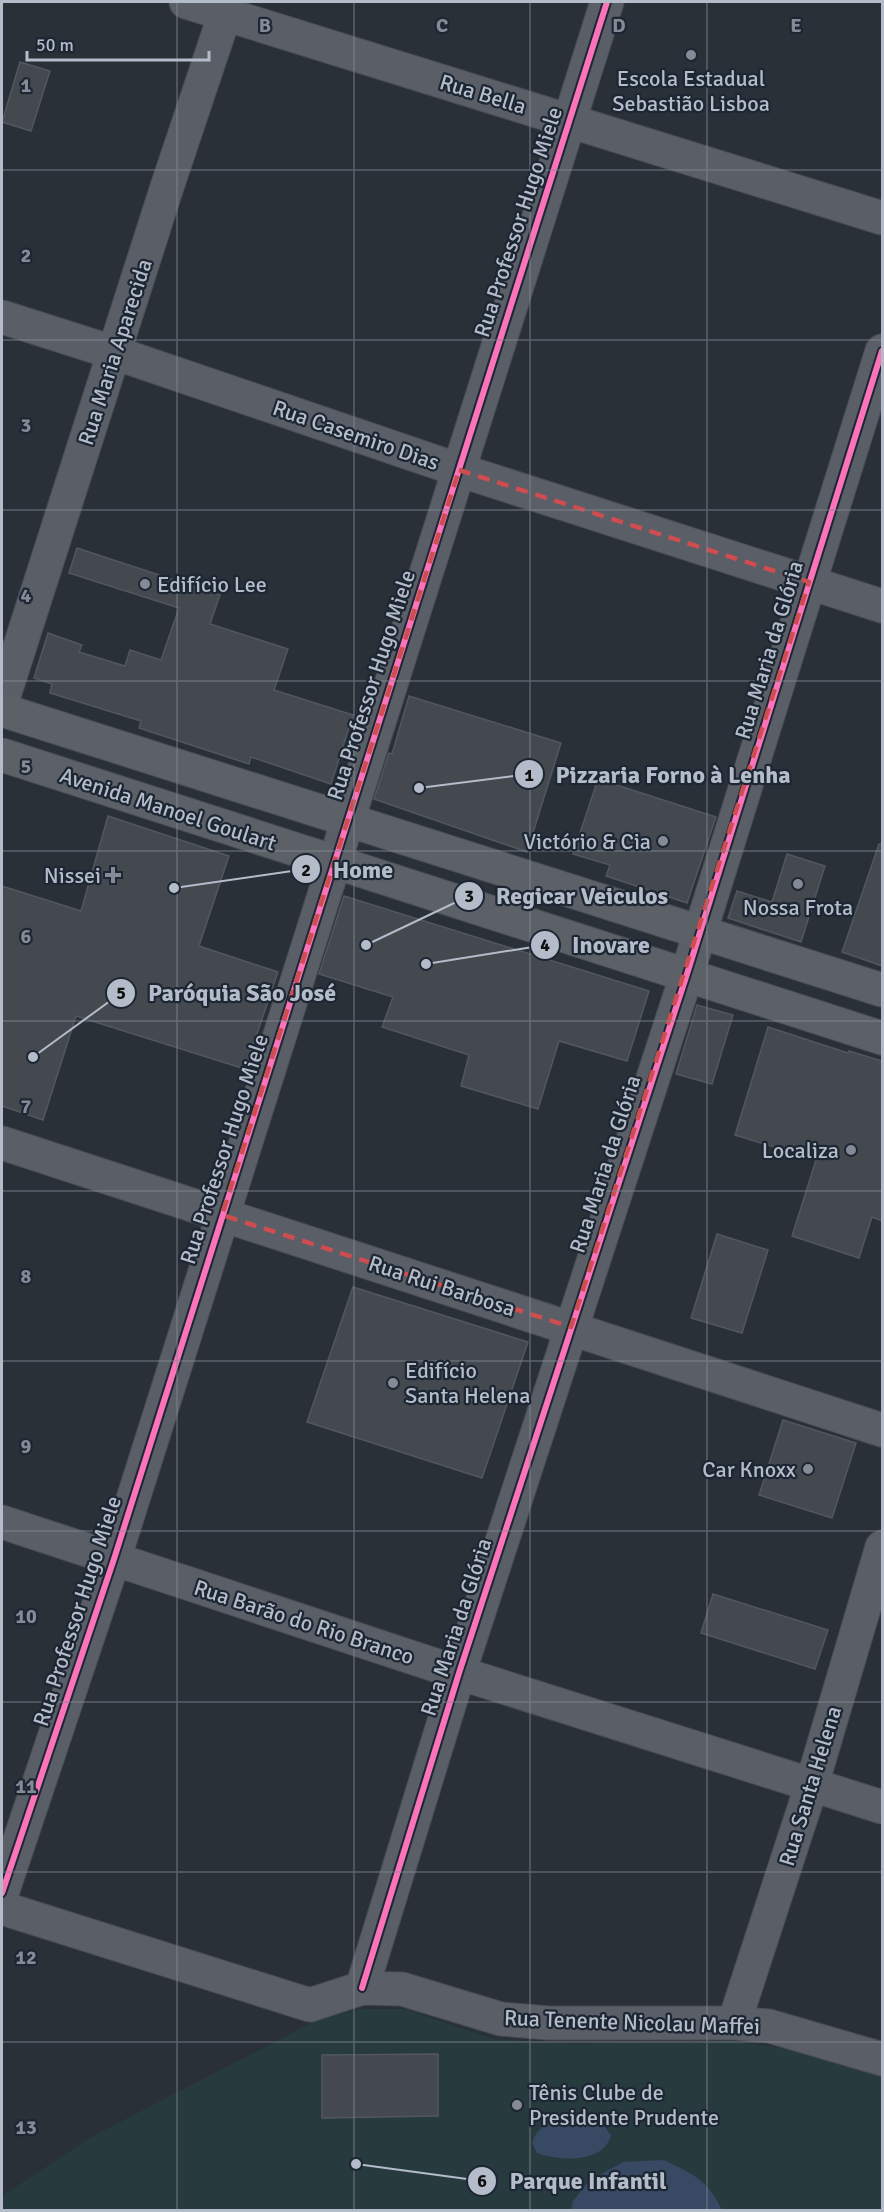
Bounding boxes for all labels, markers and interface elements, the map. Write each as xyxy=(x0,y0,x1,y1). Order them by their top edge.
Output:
text: B xyxy=(259,13,271,38)
text: C xyxy=(436,13,448,38)
text: D xyxy=(612,13,626,38)
text: E xyxy=(790,13,802,38)
scale bar xyxy=(27,24,208,62)
text: 50 m xyxy=(36,34,74,56)
marker: Escola Estadual Sebastião Lisboa xyxy=(684,48,698,62)
place label: Escola Estadual Sebastião Lisboa xyxy=(612,65,770,117)
street label: Rua Bella xyxy=(437,68,529,120)
text: 1 xyxy=(21,73,32,98)
street label: Rua Professor Hugo Miele xyxy=(468,103,568,341)
text: 2 xyxy=(21,243,31,268)
street label: Rua Maria Aparecida xyxy=(72,255,158,449)
street label: Rua Casemiro Dias xyxy=(269,394,443,476)
text: 3 xyxy=(21,413,31,438)
street label: Rua Maria da Glória xyxy=(729,558,809,742)
street label: Rua Professor Hugo Miele xyxy=(321,566,421,804)
place label: Edifício Lee xyxy=(157,571,267,598)
marker: Edifício Lee xyxy=(138,577,152,591)
text: 4 xyxy=(21,583,32,608)
callout: Pizzaria Forno à Lenha xyxy=(514,753,803,795)
text: 5 xyxy=(21,754,31,779)
text: Pizzaria Forno à Lenha xyxy=(555,760,791,790)
street label: Avenida Manoel Goulart xyxy=(57,761,280,857)
text: 1 xyxy=(524,764,534,786)
place label: Victório & Cia xyxy=(523,828,651,855)
marker: Victório & Cia xyxy=(656,834,670,848)
callout: Home xyxy=(291,848,405,890)
text: Home xyxy=(333,855,393,885)
text: 2 xyxy=(301,859,311,881)
place label: Nissei xyxy=(44,862,101,889)
marker: Nissei xyxy=(106,868,120,882)
callout: Regicar Veiculos xyxy=(454,875,680,917)
marker: Nossa Frota xyxy=(791,877,805,891)
text: Regicar Veiculos xyxy=(496,881,669,911)
text: 3 xyxy=(464,885,474,907)
place label: Nossa Frota xyxy=(743,894,853,921)
text: 6 xyxy=(21,924,32,949)
callout: Inovare xyxy=(530,924,662,966)
text: Inovare xyxy=(572,930,650,960)
text: 4 xyxy=(540,934,550,956)
callout: Paróquia São José xyxy=(106,972,348,1014)
text: Paróquia São José xyxy=(148,978,336,1008)
text: 5 xyxy=(116,982,126,1004)
street label: Rua Professor Hugo Miele xyxy=(174,1030,274,1268)
street label: Rua Maria da Glória xyxy=(564,1072,646,1256)
text: 7 xyxy=(21,1094,32,1119)
place label: Localiza xyxy=(762,1137,839,1164)
marker: Localiza xyxy=(844,1143,858,1157)
street label: Rua Rui Barbosa xyxy=(365,1250,519,1322)
text: 8 xyxy=(21,1264,32,1289)
place label: Edifício Santa Helena xyxy=(405,1357,530,1409)
marker: Edifício Santa Helena xyxy=(386,1376,400,1390)
text: 9 xyxy=(21,1434,32,1459)
place label: Car Knoxx xyxy=(702,1456,796,1483)
marker: Car Knoxx xyxy=(801,1462,815,1476)
street label: Rua Professor Hugo Miele xyxy=(27,1492,127,1730)
street label: Rua Maria da Glória xyxy=(415,1535,497,1719)
street label: Rua Barão do Rio Branco xyxy=(191,1574,417,1670)
text: 10 xyxy=(15,1604,37,1629)
street label: Rua Santa Helena xyxy=(773,1703,847,1869)
text: 11 xyxy=(15,1774,37,1799)
text: 12 xyxy=(15,1945,37,1970)
street label: Rua Tenente Nicolau Maffei xyxy=(504,2004,760,2040)
place label: Tênis Clube de Presidente Prudente xyxy=(529,2079,719,2131)
marker: Tênis Clube de Presidente Prudente xyxy=(510,2098,524,2112)
text: 13 xyxy=(15,2115,37,2140)
callout: Parque Infantil xyxy=(467,2160,678,2202)
text: Parque Infantil xyxy=(510,2166,667,2196)
text: 6 xyxy=(477,2170,487,2192)

